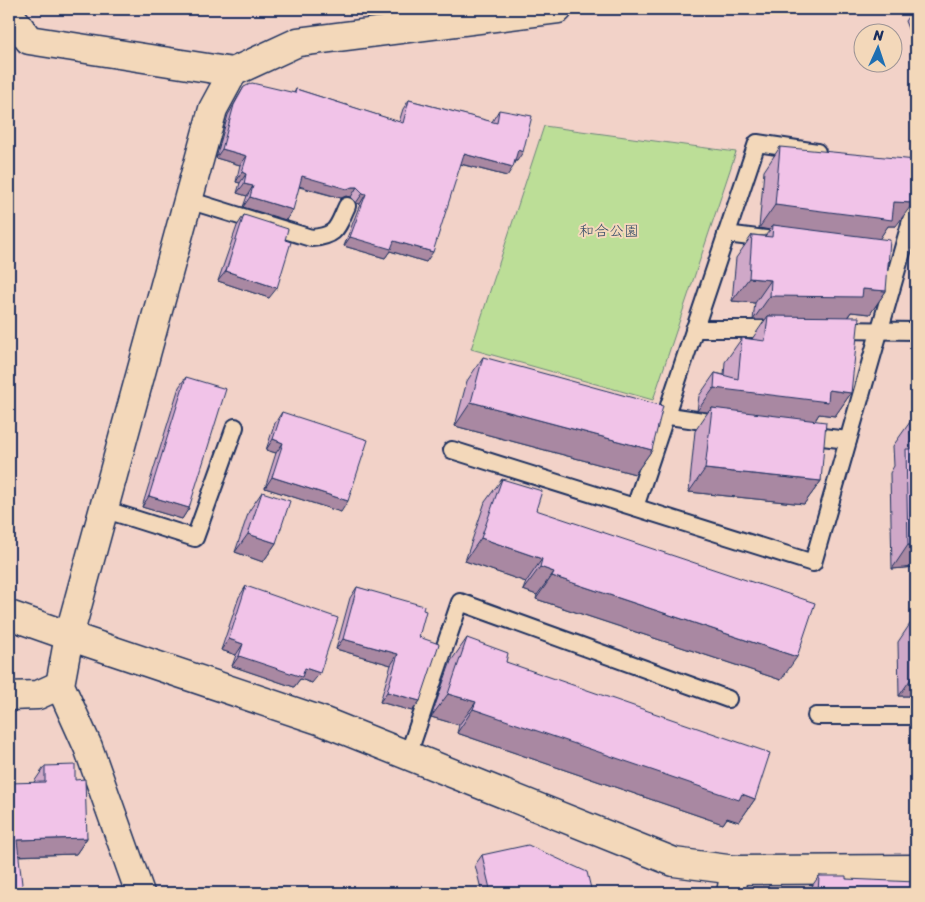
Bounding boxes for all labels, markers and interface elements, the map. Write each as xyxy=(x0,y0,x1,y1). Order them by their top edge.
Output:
north arrow xyxy=(852,22,902,72)
text: N xyxy=(872,23,884,48)
park label: 和合公園 xyxy=(579,218,639,244)

